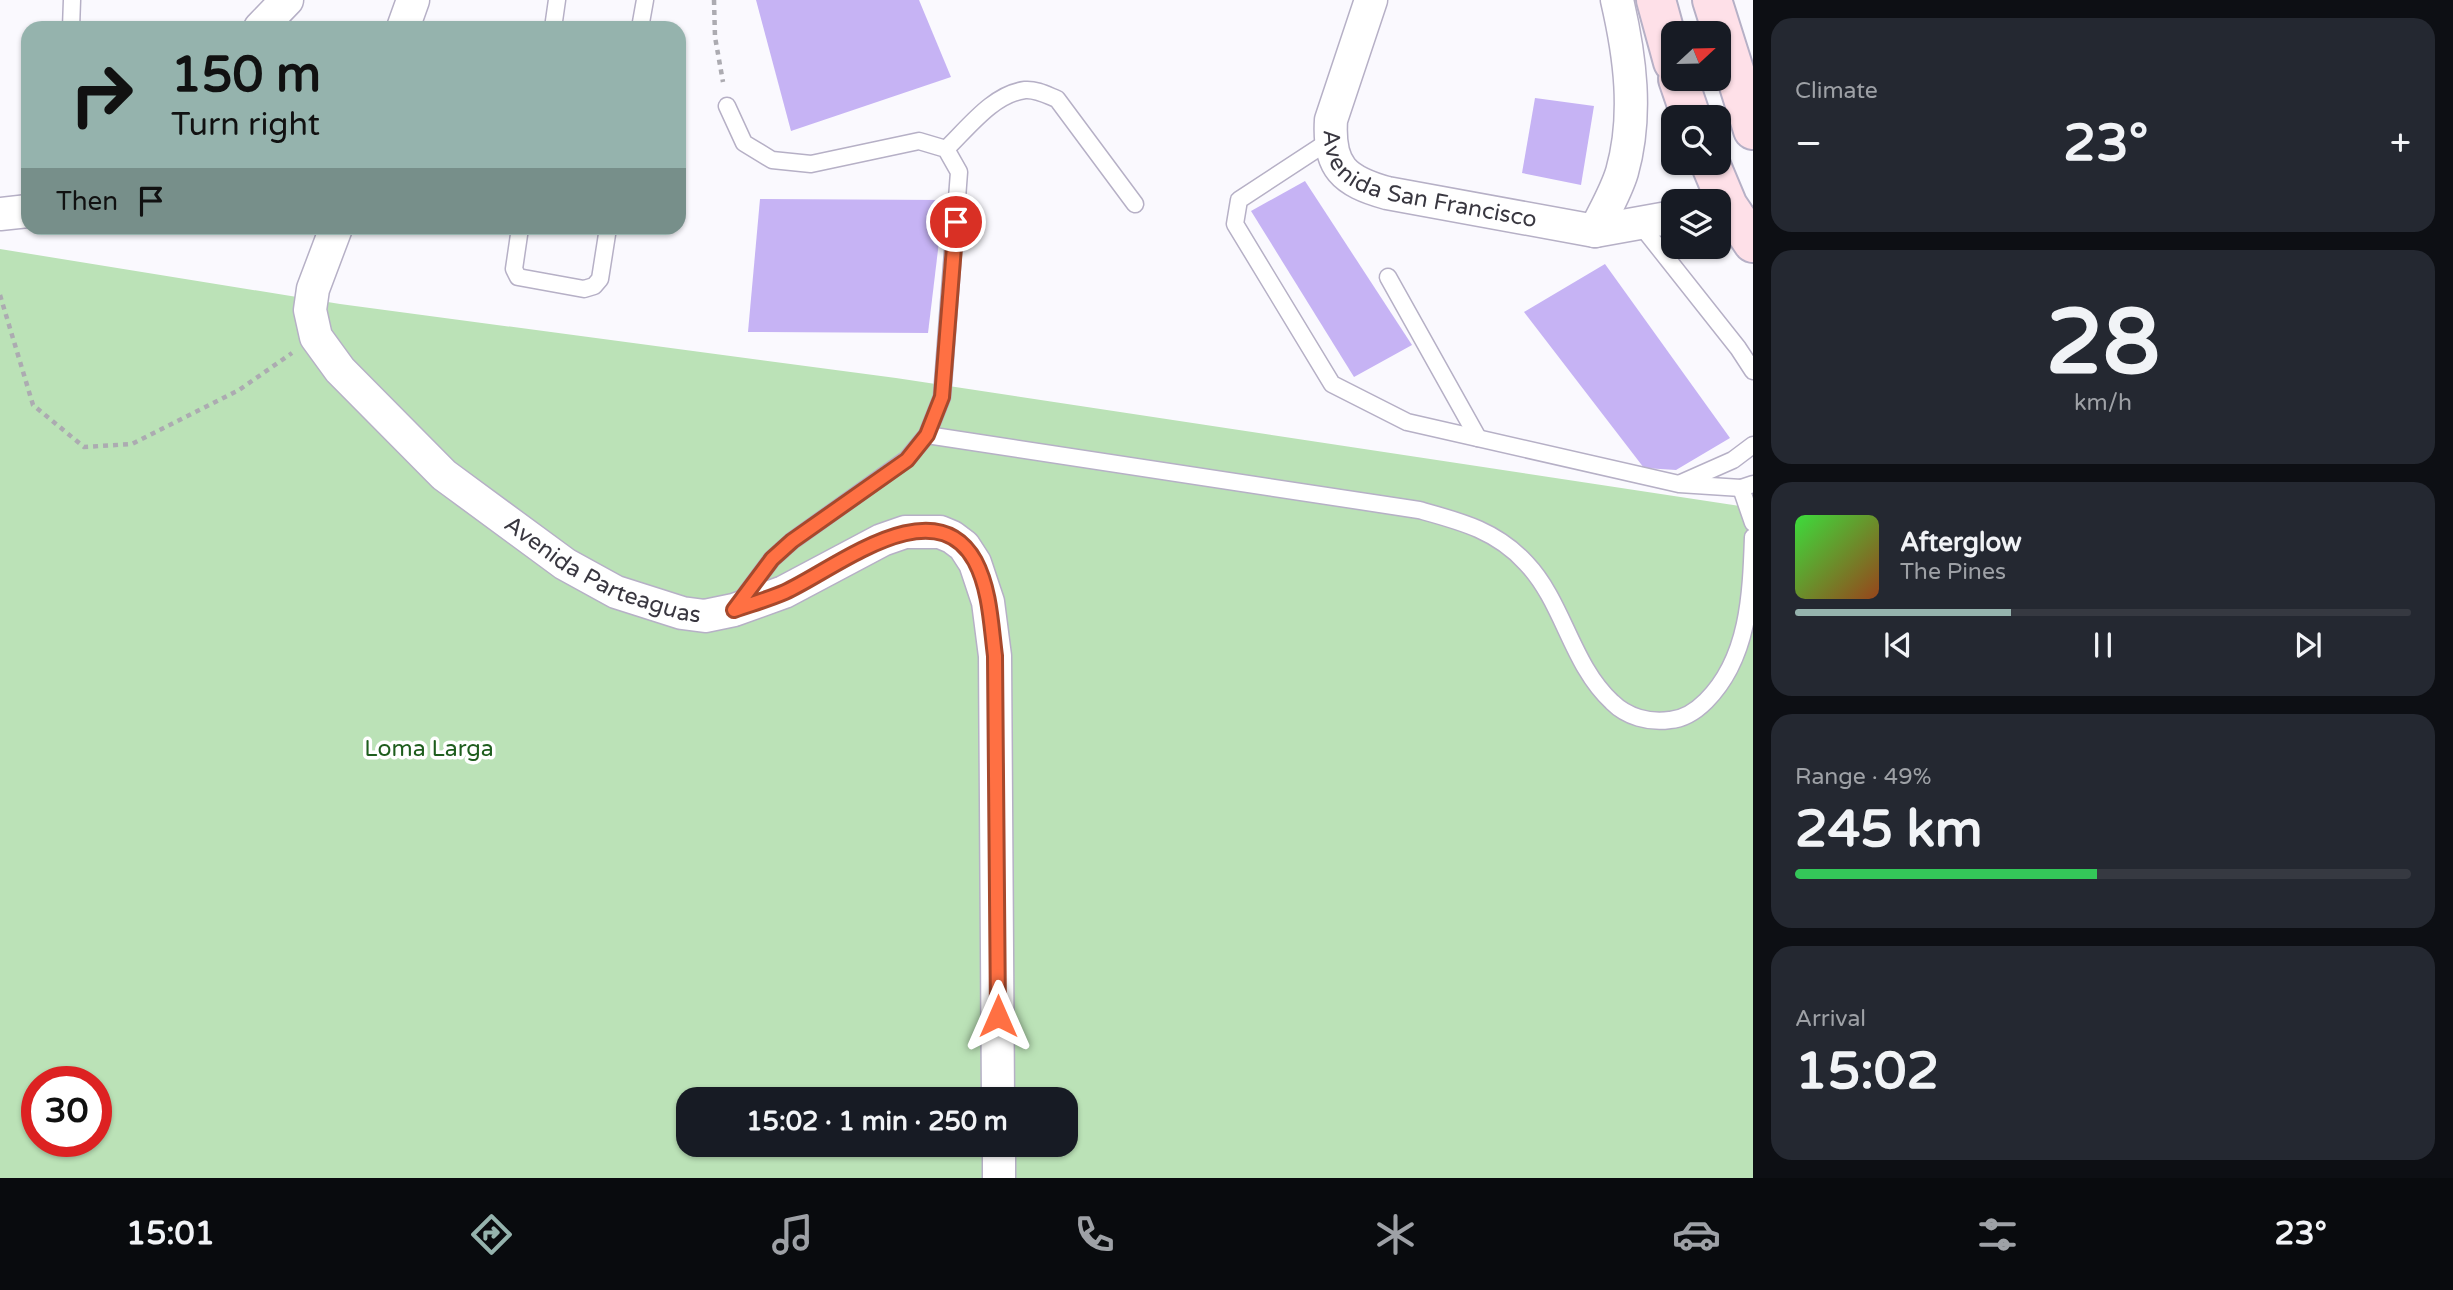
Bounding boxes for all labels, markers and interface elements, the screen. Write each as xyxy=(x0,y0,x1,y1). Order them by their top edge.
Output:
north arrow xyxy=(1661,21,1731,91)
map controls xyxy=(1661,21,1731,259)
text: 150 m xyxy=(171,46,321,105)
icon: right xyxy=(56,49,147,140)
text: Climate xyxy=(1795,77,1878,105)
button: search xyxy=(1661,105,1731,175)
text: Turn right xyxy=(171,106,320,144)
text: 23° xyxy=(2063,112,2148,175)
text: − xyxy=(1795,121,1822,167)
text: + xyxy=(2390,121,2411,167)
street label: Avenida San Francisco xyxy=(1316,129,1539,234)
icon: arrive xyxy=(132,182,170,220)
text: Then xyxy=(56,186,118,217)
button: layers xyxy=(1661,189,1731,259)
pin xyxy=(926,192,986,252)
icon: arrive xyxy=(937,203,975,241)
text: 28 xyxy=(2046,288,2160,398)
text: km/h xyxy=(2074,389,2132,417)
street label: Avenida Parteaguas xyxy=(499,510,703,629)
text: Afterglow xyxy=(1900,527,2022,558)
text: The Pines xyxy=(1900,558,2006,586)
icon: previous xyxy=(1879,626,1917,664)
icon: pause xyxy=(2084,626,2122,664)
icon: next xyxy=(2289,626,2327,664)
park label: Loma Larga xyxy=(364,735,494,763)
text: Range · 49% xyxy=(1795,763,1931,791)
text: 245 km xyxy=(1795,798,1983,861)
position arrow xyxy=(961,979,1035,1053)
text: Arrival xyxy=(1795,1005,1866,1033)
text: 15:02 xyxy=(1795,1040,1939,1103)
speed limit sign: 30 xyxy=(21,1066,112,1157)
text: 15:02 · 1 min · 250 m xyxy=(746,1106,1008,1137)
icon: directions xyxy=(467,1210,516,1259)
icon: music xyxy=(768,1210,817,1259)
icon: phone xyxy=(1070,1210,1119,1259)
icon: climate xyxy=(1371,1210,1420,1259)
icon: car xyxy=(1672,1210,1721,1259)
icon: filters xyxy=(1973,1210,2022,1259)
text: 15:01 xyxy=(126,1215,215,1253)
text: 23° xyxy=(2274,1215,2327,1253)

